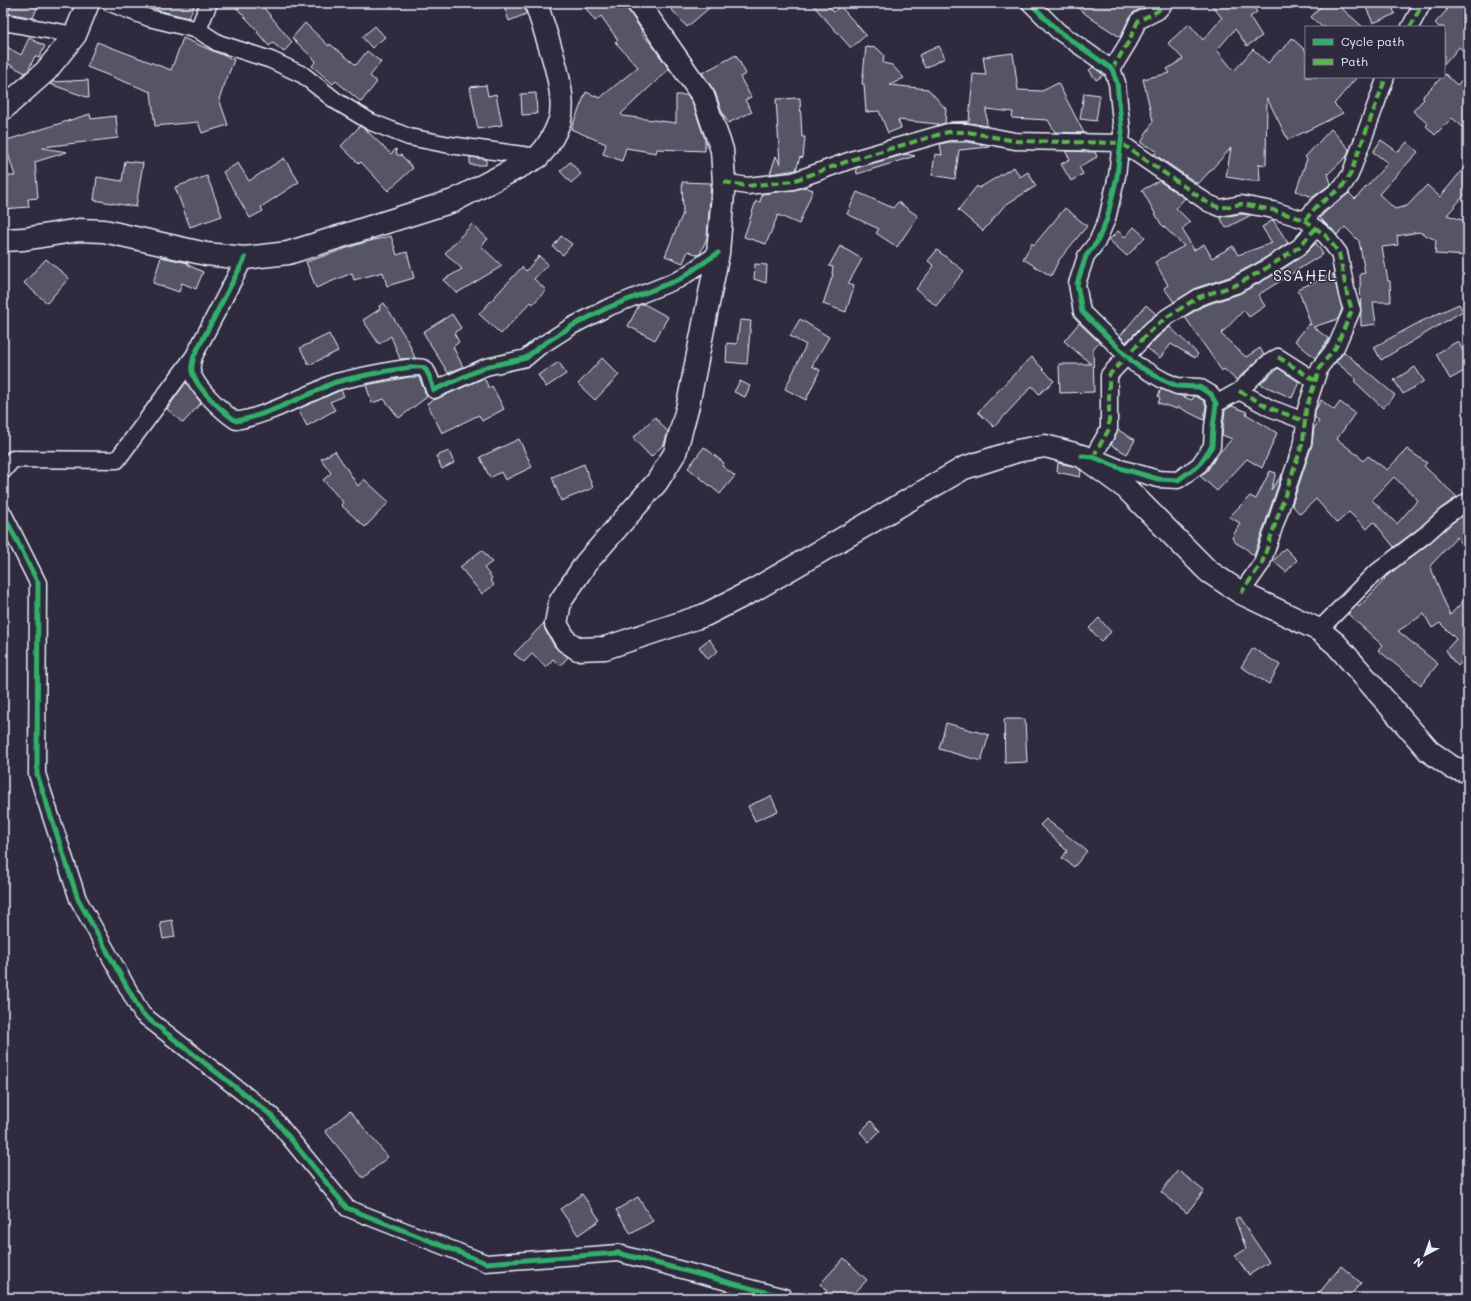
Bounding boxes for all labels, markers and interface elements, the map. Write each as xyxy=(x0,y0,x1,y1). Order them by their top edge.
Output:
legend xyxy=(1305,26,1445,78)
text: Cycle path xyxy=(1341,33,1404,49)
text: Path xyxy=(1341,53,1368,69)
district label: SSAḤEL xyxy=(1273,264,1337,285)
north arrow xyxy=(1405,1235,1445,1275)
text: N xyxy=(1410,1255,1426,1271)

